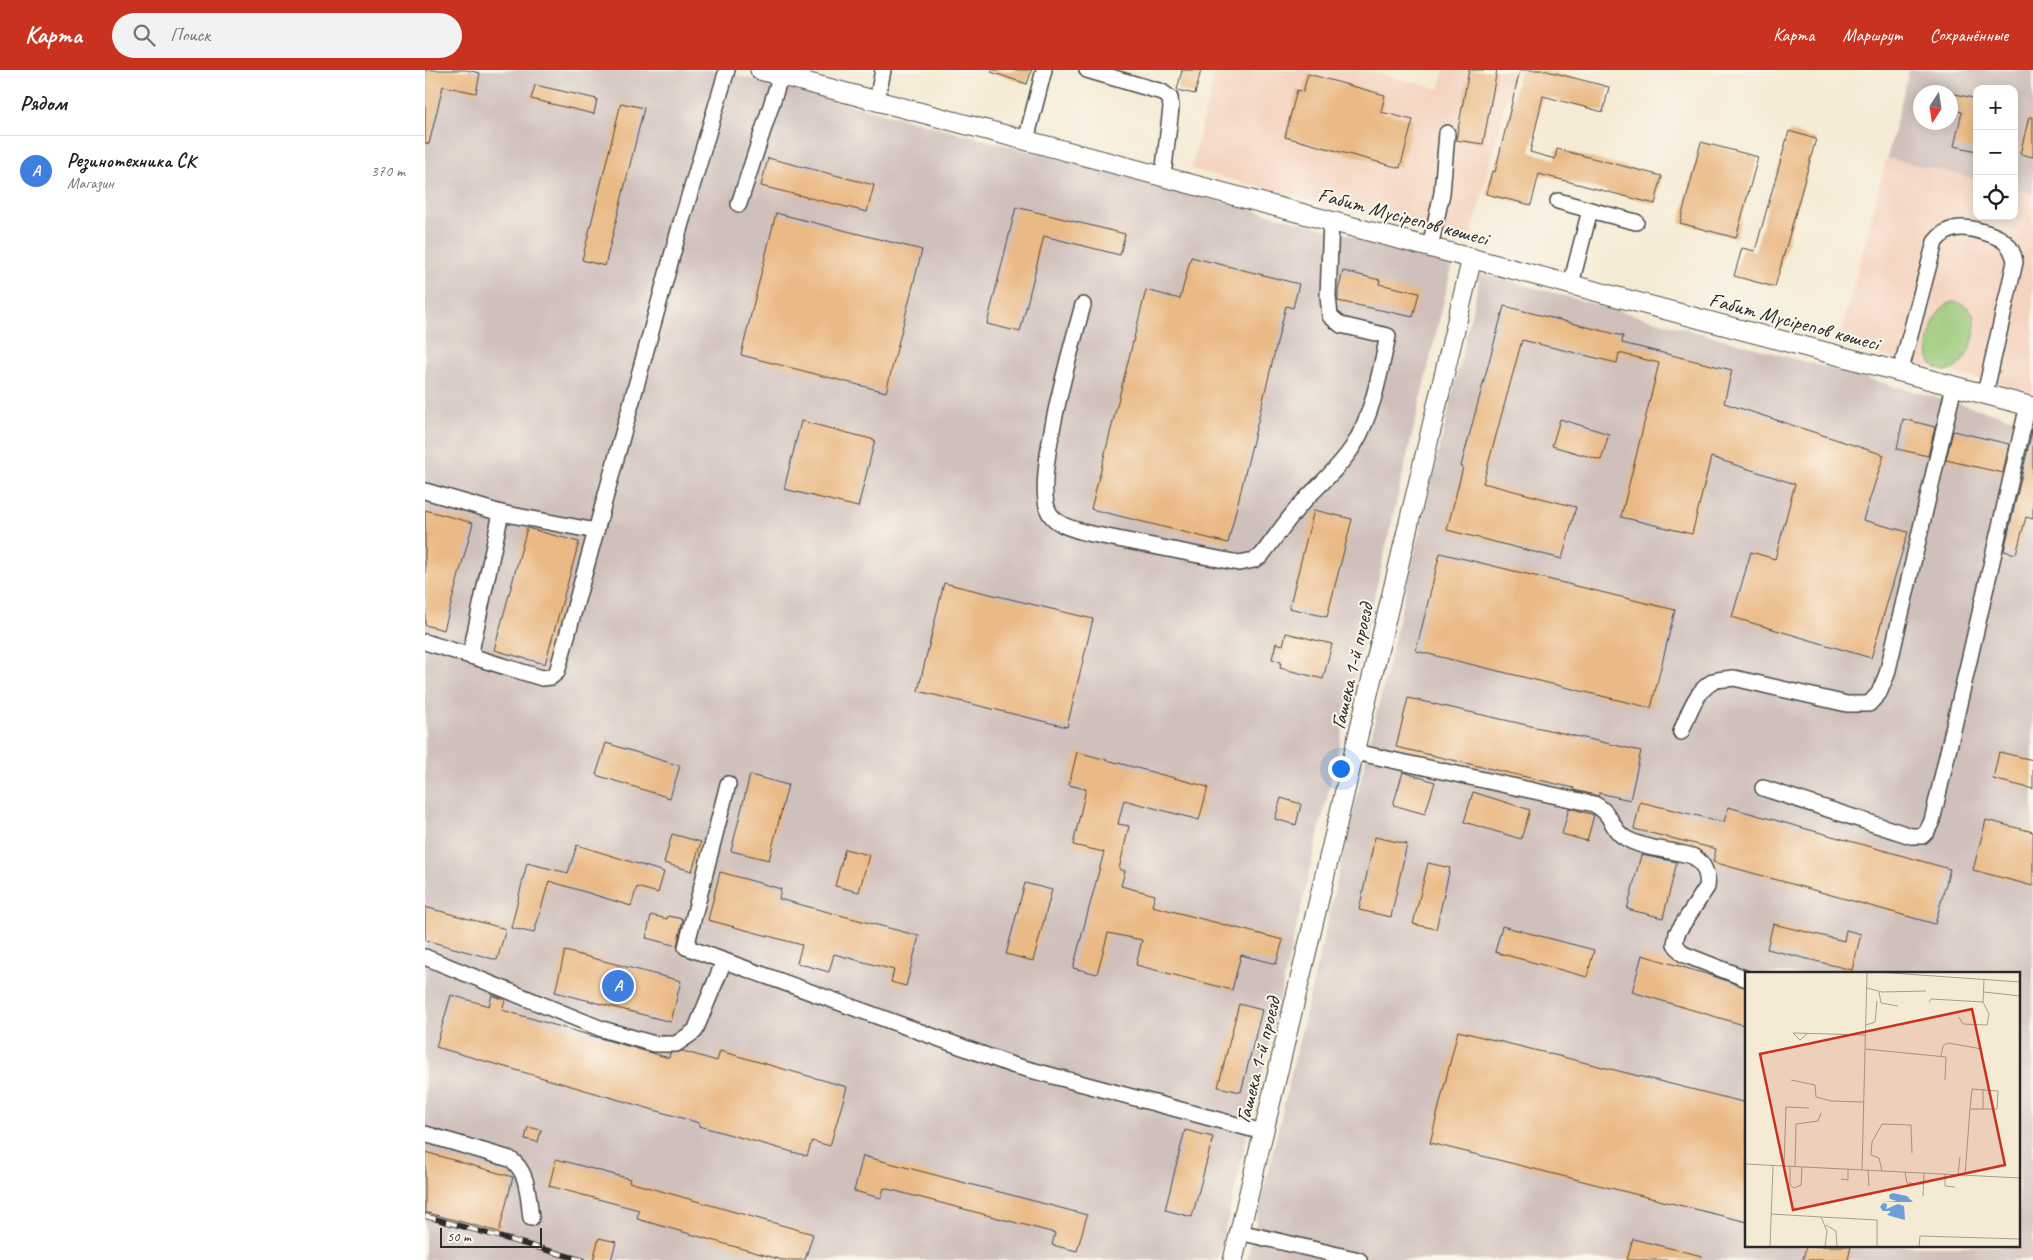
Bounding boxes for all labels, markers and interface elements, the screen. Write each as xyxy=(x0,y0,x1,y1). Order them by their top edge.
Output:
search box xyxy=(112,13,462,58)
text: Карта xyxy=(25,20,82,50)
icon: search xyxy=(130,21,158,49)
text: Поиск xyxy=(170,23,210,47)
text: Карта xyxy=(1773,24,1814,46)
text: Маршрут xyxy=(1842,24,1902,46)
text: Сохранённые xyxy=(1930,24,2008,46)
north arrow xyxy=(1913,85,1958,130)
map controls xyxy=(1973,85,2018,220)
button: + xyxy=(1973,85,2018,130)
text: Рядом xyxy=(20,90,67,116)
button: − xyxy=(1973,130,2018,175)
text: Резинотехника СК xyxy=(67,149,196,173)
text: A xyxy=(32,161,40,181)
text: 370 m xyxy=(371,161,405,181)
text: Магазин xyxy=(67,173,114,193)
button: locate xyxy=(1973,175,2018,220)
street label: Ғабит Мүсірепов көшесі xyxy=(1315,181,1494,252)
street label: Ғабит Мүсірепов көшесі xyxy=(1706,286,1885,357)
street label: Гашека 1-й проезд xyxy=(1325,598,1380,732)
your location xyxy=(1328,756,1354,782)
pin: A xyxy=(602,967,634,1005)
inset map xyxy=(1745,972,2021,1248)
street label: Гашека 1-й проезд xyxy=(1230,992,1287,1126)
scale bar xyxy=(440,1225,543,1248)
text: 50 m xyxy=(447,1228,471,1245)

